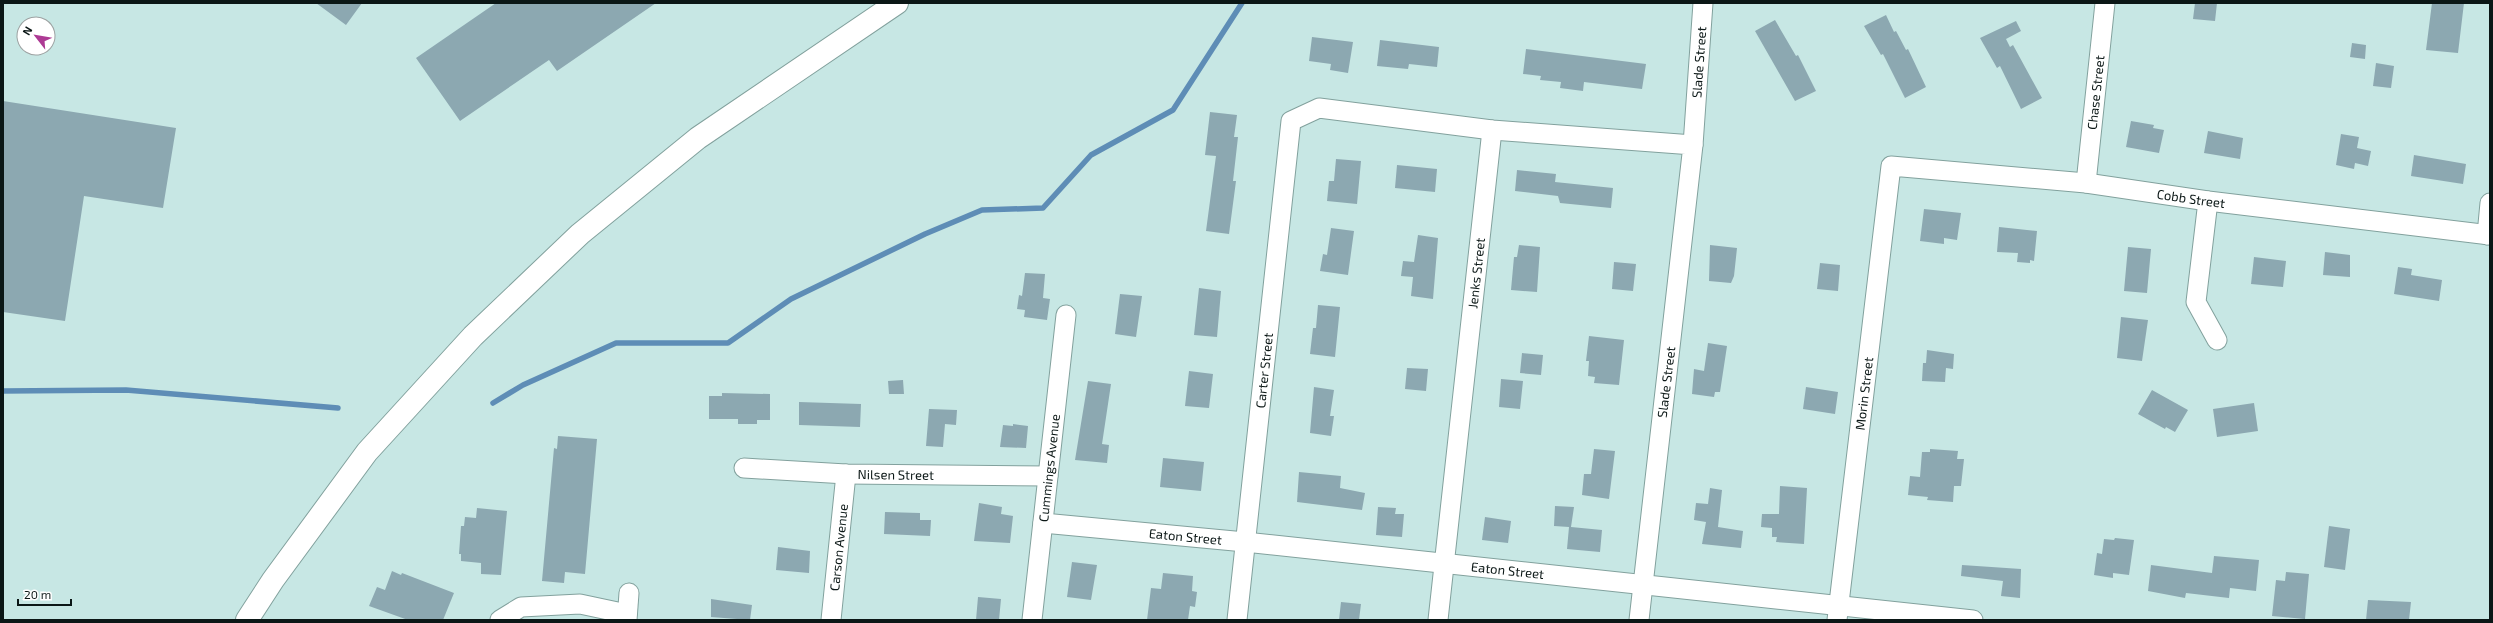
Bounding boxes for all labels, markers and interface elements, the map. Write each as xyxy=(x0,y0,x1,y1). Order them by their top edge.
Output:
north arrow xyxy=(16,16,56,56)
text: N xyxy=(19,24,35,37)
street label: Slade Street xyxy=(1688,26,1709,99)
street label: Chase Street xyxy=(2084,54,2107,131)
street label: Cobb Street xyxy=(2156,186,2226,211)
street label: Jenks Street xyxy=(1464,237,1488,309)
street label: Carter Street xyxy=(1252,332,1276,409)
street label: Slade Street xyxy=(1654,345,1678,419)
street label: Morin Street xyxy=(1852,356,1876,431)
street label: Cummings Avenue xyxy=(1035,413,1063,523)
street label: Nilsen Street xyxy=(858,466,934,483)
street label: Carson Avenue xyxy=(826,503,851,592)
street label: Eaton Street xyxy=(1148,525,1223,548)
street label: Eaton Street xyxy=(1470,558,1545,582)
scale bar xyxy=(18,581,71,607)
text: 20 m xyxy=(24,587,51,601)

